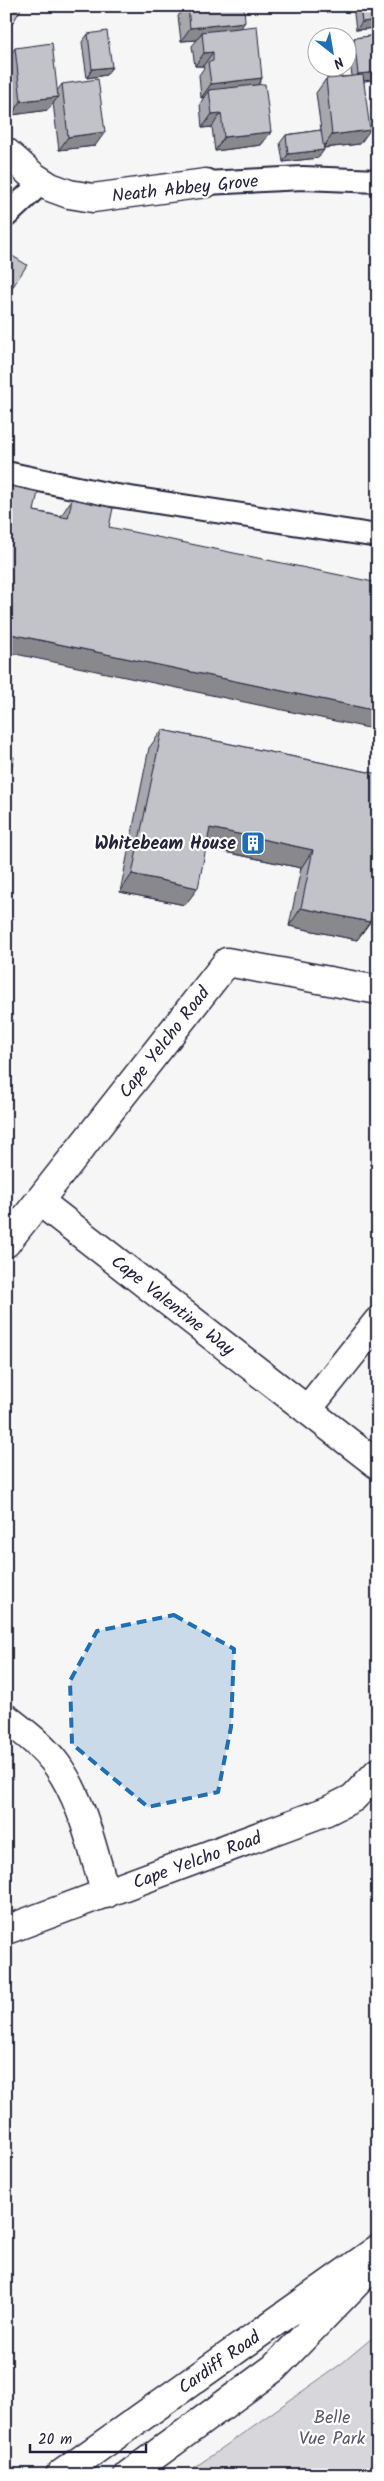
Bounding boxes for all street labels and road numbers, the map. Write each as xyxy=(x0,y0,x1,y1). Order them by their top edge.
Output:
street label: Neath Abbey Grove xyxy=(111,167,260,212)
street label: Cape Yelcho Road xyxy=(112,980,219,1105)
street label: Cape Valentine Way xyxy=(104,1248,241,1364)
street label: Cape Yelcho Road xyxy=(129,1824,267,1898)
street label: Cardiff Road xyxy=(173,2323,268,2402)

